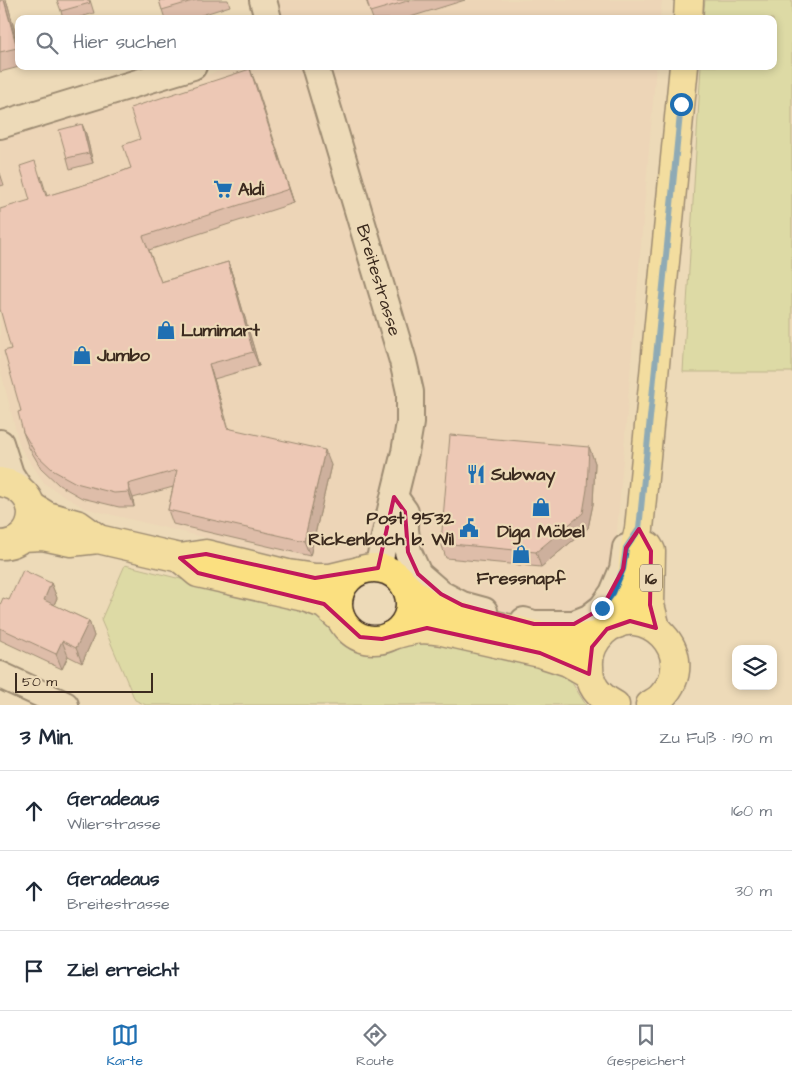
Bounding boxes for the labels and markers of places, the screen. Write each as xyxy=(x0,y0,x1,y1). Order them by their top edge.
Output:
place label: Aldi xyxy=(238,177,265,202)
supermarket icon: Aldi xyxy=(212,178,234,200)
place label: Lumimart xyxy=(181,318,260,343)
shop icon: Lumimart xyxy=(155,319,177,341)
place label: Jumbo xyxy=(96,343,151,368)
shop icon: Jumbo xyxy=(71,344,93,366)
place label: Subway xyxy=(490,462,556,488)
restaurant icon: Subway xyxy=(465,463,487,485)
shop icon: Diga Möbel xyxy=(530,496,552,518)
place label: Post 9532 Rickenbach b. Wil xyxy=(308,506,455,552)
public building icon: Post 9532 Rickenbach b. Wil xyxy=(458,517,480,539)
place label: Diga Möbel xyxy=(497,519,585,545)
shop icon: Fressnapf xyxy=(510,543,532,565)
place label: Fressnapf xyxy=(476,566,567,591)

